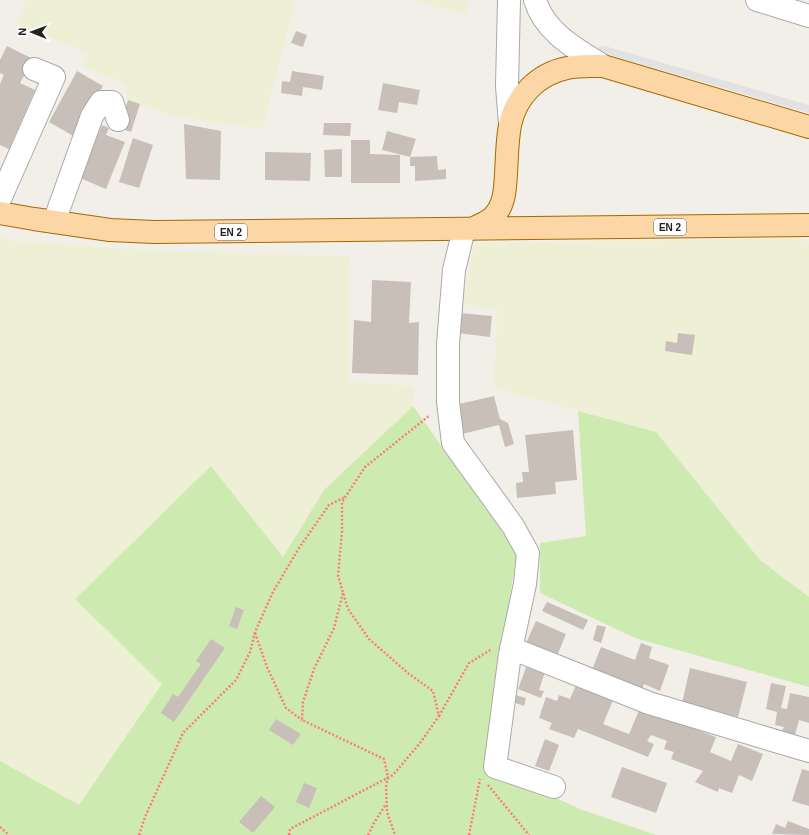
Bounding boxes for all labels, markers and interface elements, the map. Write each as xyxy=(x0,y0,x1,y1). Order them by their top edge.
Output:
north arrow xyxy=(12,12,52,52)
text: N xyxy=(16,28,28,36)
road number: EN 2 xyxy=(654,219,686,235)
road number: EN 2 xyxy=(215,224,247,240)

